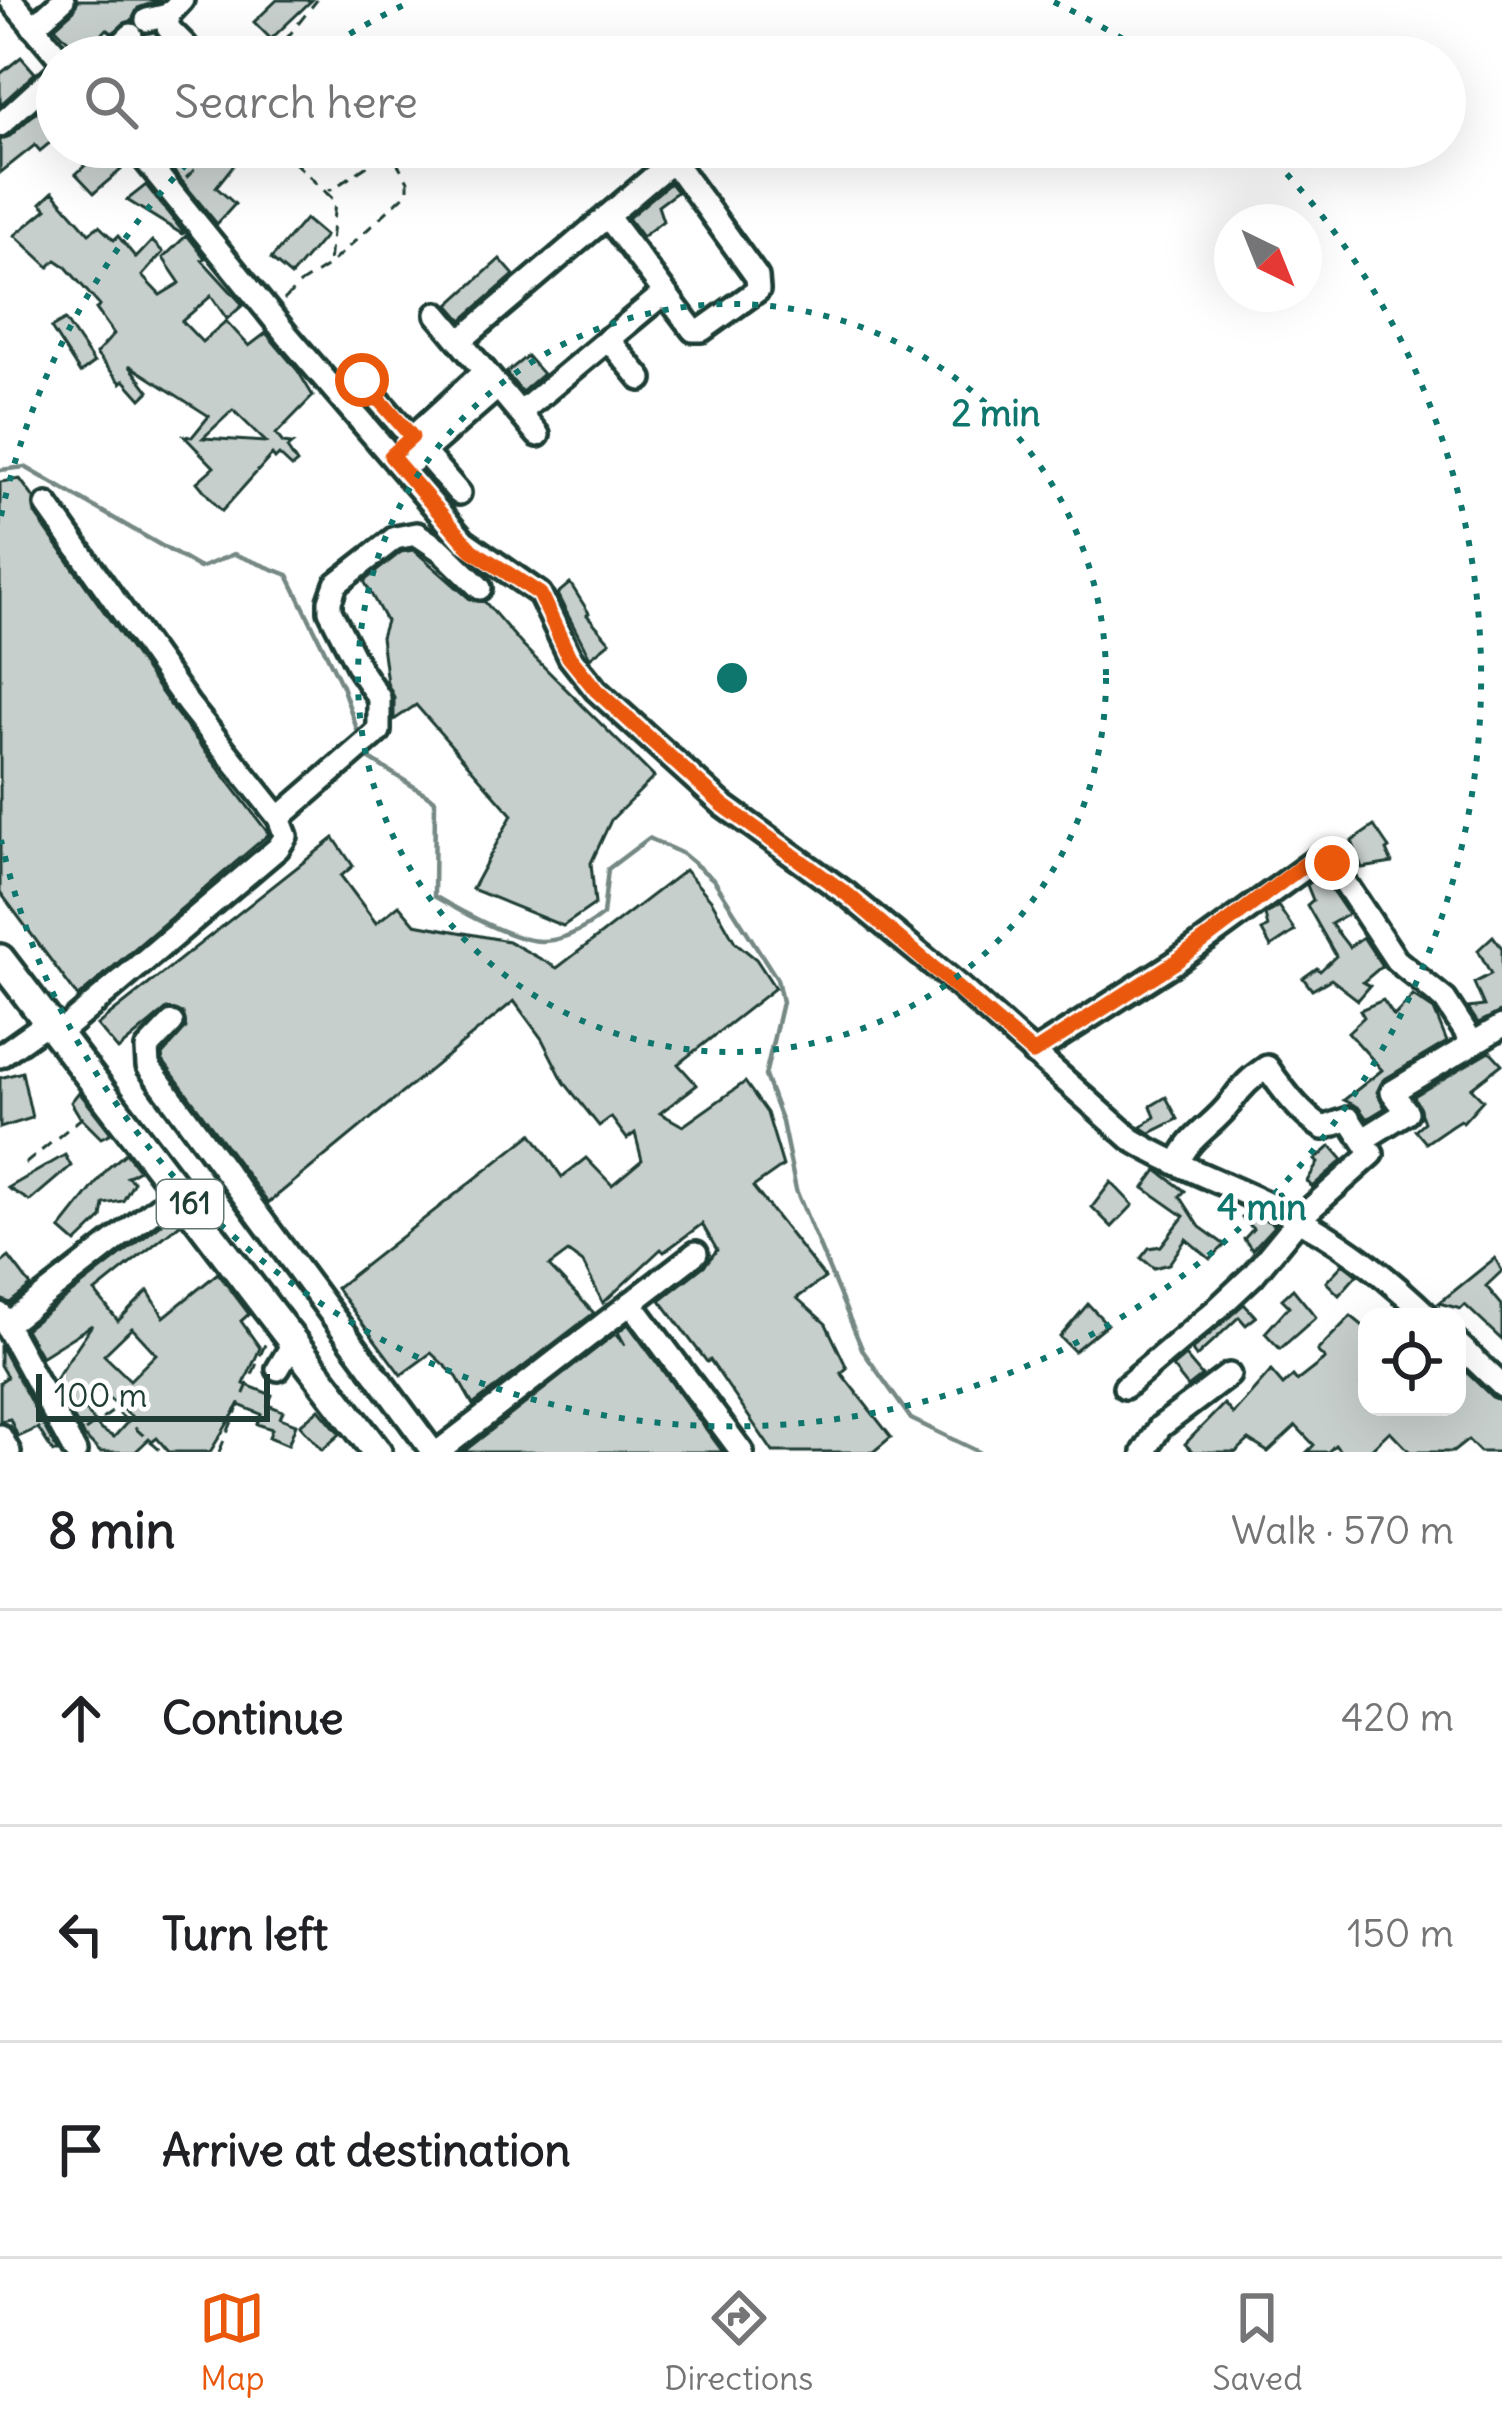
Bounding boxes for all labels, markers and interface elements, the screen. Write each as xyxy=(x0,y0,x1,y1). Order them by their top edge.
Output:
search box xyxy=(36,36,1466,168)
icon: search xyxy=(78,69,144,135)
text: Search here xyxy=(174,74,418,130)
north arrow xyxy=(1214,204,1322,312)
route start xyxy=(335,353,389,407)
text: 2 min xyxy=(952,391,1041,436)
centre of rings xyxy=(711,657,753,699)
route end xyxy=(1305,836,1359,890)
road number: 161 xyxy=(157,1180,223,1228)
text: 4 min xyxy=(1217,1185,1307,1230)
map controls xyxy=(1358,1308,1466,1416)
button: locate xyxy=(1358,1308,1466,1416)
scale bar xyxy=(36,1368,270,1421)
text: 100 m xyxy=(54,1374,147,1416)
text: 8 min xyxy=(48,1498,175,1562)
text: Walk · 570 m xyxy=(1231,1506,1454,1555)
icon: ahead xyxy=(48,1685,114,1751)
text: Continue xyxy=(162,1690,344,1746)
text: 420 m xyxy=(1341,1693,1454,1742)
icon: left xyxy=(48,1901,114,1967)
text: Turn left xyxy=(162,1906,328,1962)
text: 150 m xyxy=(1347,1909,1454,1958)
icon: arrive xyxy=(48,2117,114,2183)
text: Arrive at destination xyxy=(162,2122,571,2178)
tab: Map xyxy=(199,2285,265,2399)
tab: Directions xyxy=(664,2285,813,2399)
tab: Saved xyxy=(1212,2285,1303,2399)

